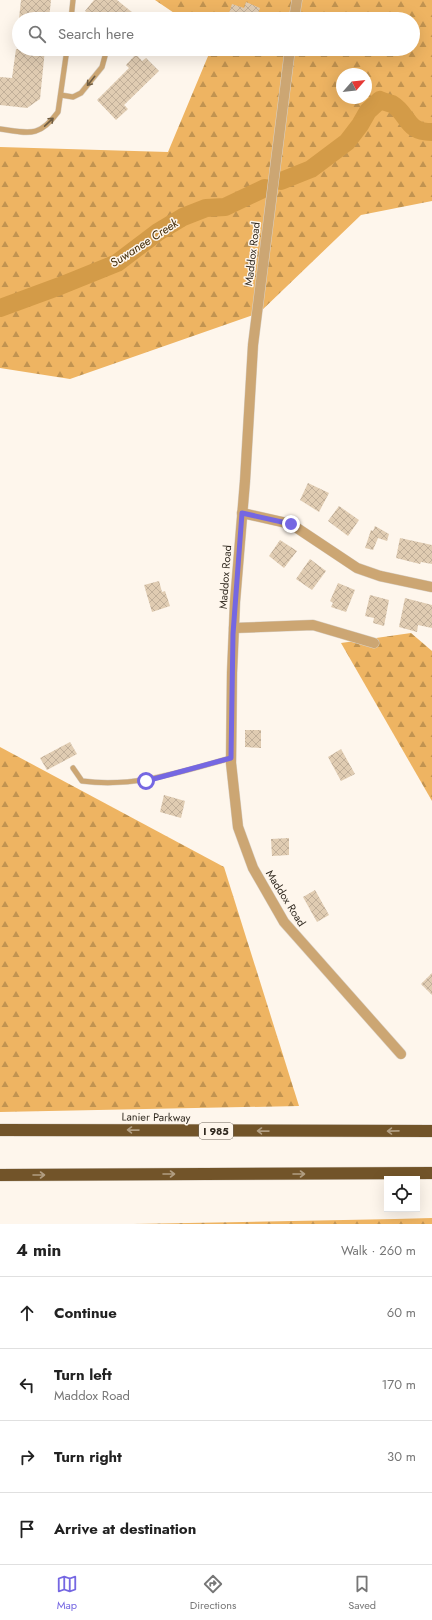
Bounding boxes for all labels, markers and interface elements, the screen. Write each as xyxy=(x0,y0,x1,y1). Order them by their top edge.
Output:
search box xyxy=(12,12,420,56)
icon: search xyxy=(26,23,48,45)
text: Search here xyxy=(58,23,134,45)
north arrow xyxy=(336,68,372,104)
one-way arrow xyxy=(87,76,96,86)
one-way arrow xyxy=(44,118,54,127)
water label: Suwanee Creek xyxy=(107,214,182,272)
street label: Maddox Road xyxy=(240,221,264,287)
route end xyxy=(282,515,300,533)
street label: Maddox Road xyxy=(215,544,235,610)
route start xyxy=(137,772,155,790)
street label: Maddox Road xyxy=(262,867,310,929)
street label: Lanier Parkway xyxy=(121,1108,191,1126)
road number: I 985 xyxy=(199,1123,233,1139)
one-way arrow xyxy=(127,1126,140,1134)
one-way arrow xyxy=(257,1127,270,1135)
one-way arrow xyxy=(387,1128,400,1135)
one-way arrow xyxy=(162,1170,175,1178)
one-way arrow xyxy=(292,1170,305,1178)
one-way arrow xyxy=(32,1171,45,1179)
map controls xyxy=(384,1176,420,1212)
button: locate xyxy=(384,1176,420,1212)
text: 4 min xyxy=(16,1238,61,1262)
text: Walk · 260 m xyxy=(341,1241,416,1260)
icon: ahead xyxy=(16,1302,38,1324)
text: Continue xyxy=(54,1302,117,1324)
text: 60 m xyxy=(387,1303,416,1322)
text: Turn left xyxy=(54,1364,112,1386)
icon: left xyxy=(16,1374,38,1396)
text: 170 m xyxy=(381,1375,416,1394)
text: Maddox Road xyxy=(54,1386,130,1405)
icon: right xyxy=(16,1446,38,1468)
text: Turn right xyxy=(54,1446,122,1468)
text: 30 m xyxy=(387,1447,416,1466)
icon: arrive xyxy=(16,1518,38,1540)
text: Arrive at destination xyxy=(54,1518,196,1540)
tab: Map xyxy=(56,1573,78,1613)
tab: Directions xyxy=(190,1573,236,1613)
tab: Saved xyxy=(348,1573,376,1613)

